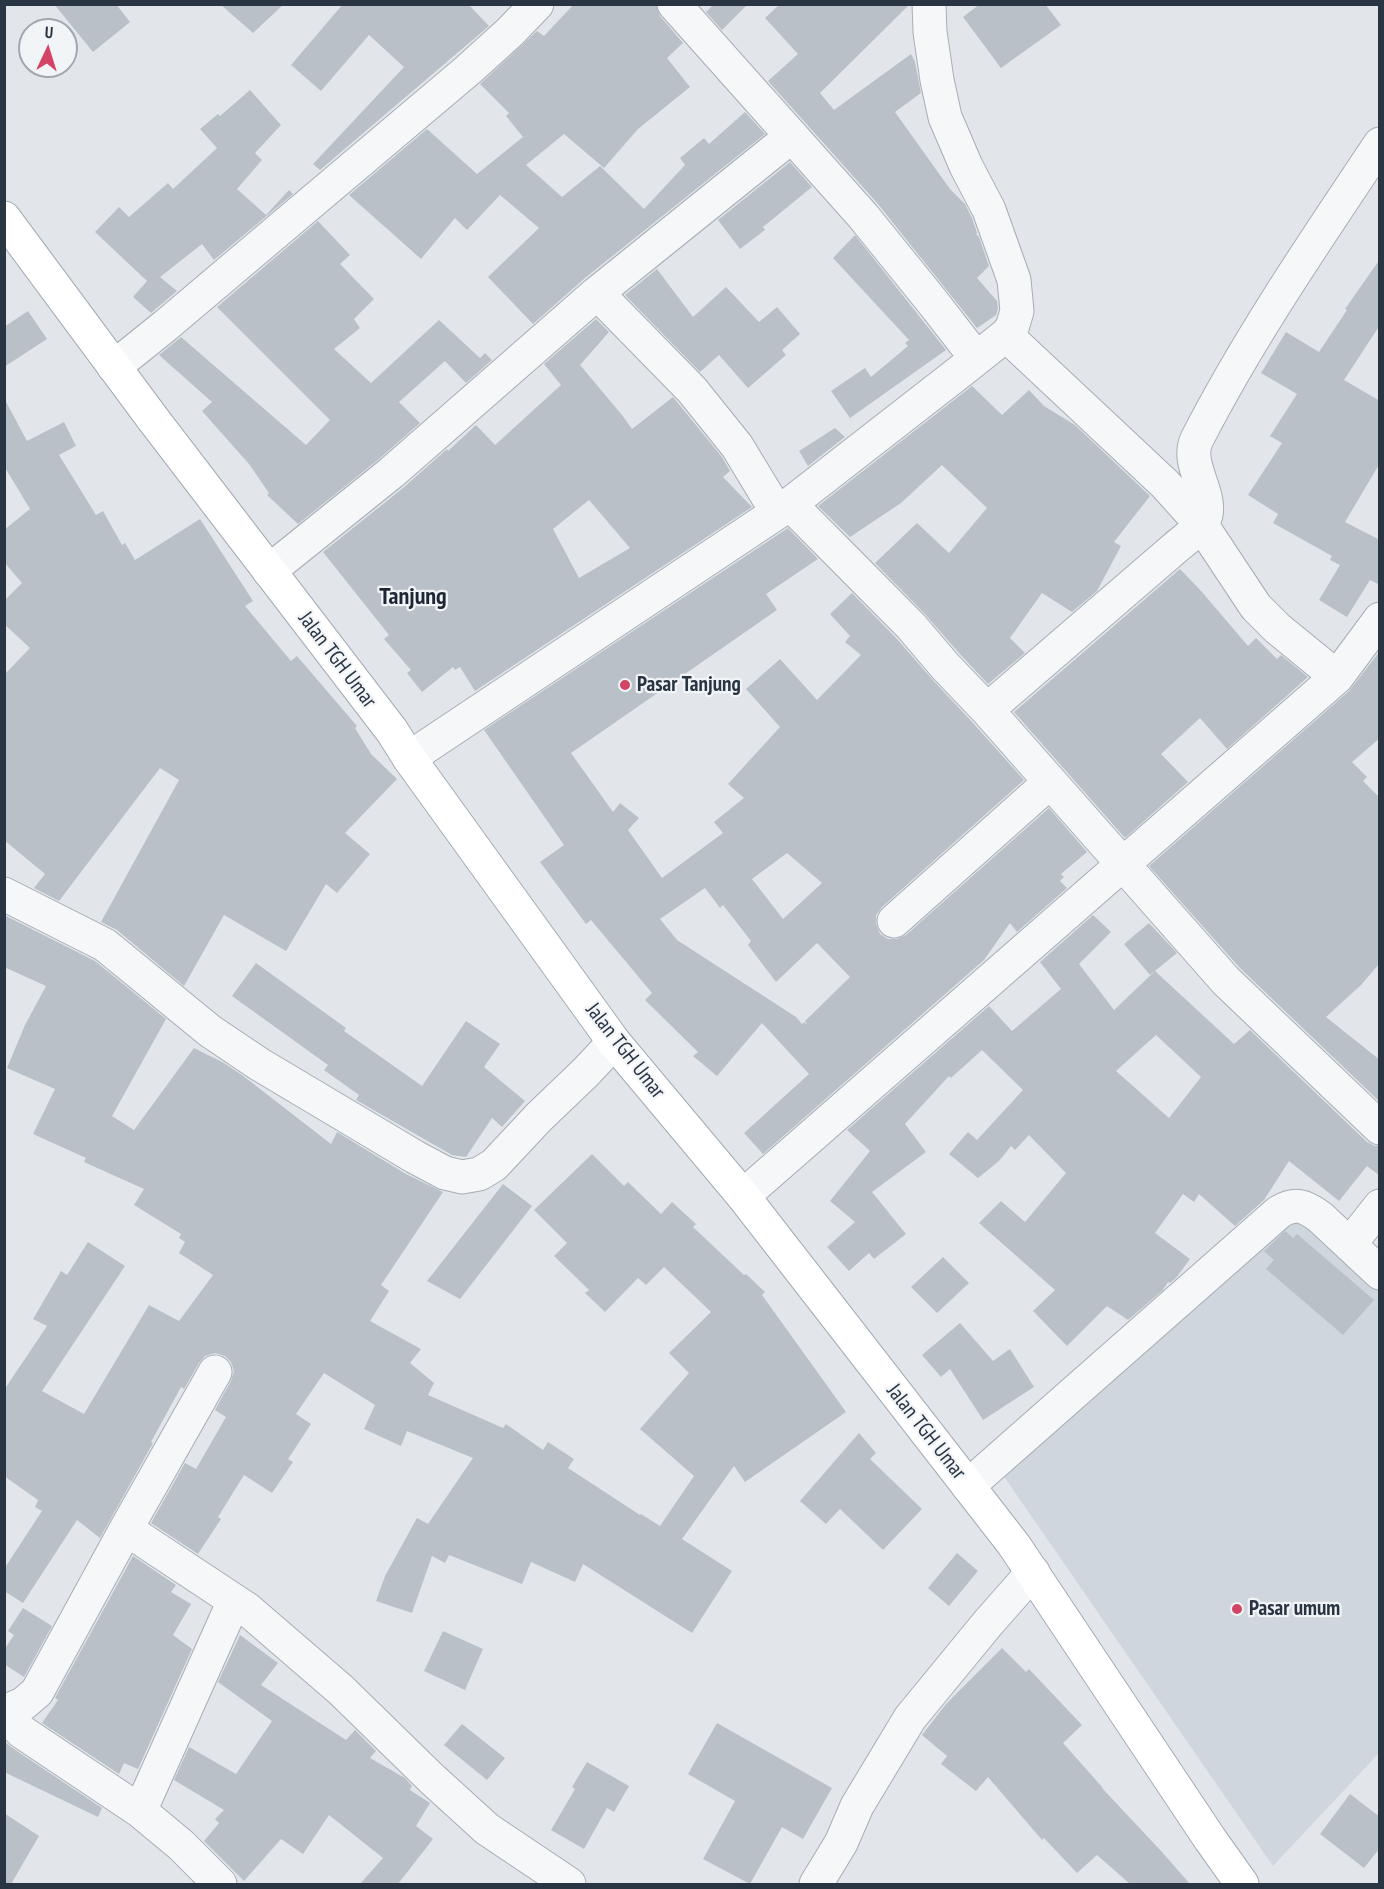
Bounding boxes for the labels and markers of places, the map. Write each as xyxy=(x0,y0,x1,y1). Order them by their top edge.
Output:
place label: Pasar Tanjung xyxy=(637,672,741,698)
marker: Pasar Tanjung xyxy=(618,678,632,692)
place label: Pasar umum xyxy=(1249,1596,1340,1622)
marker: Pasar umum xyxy=(1230,1602,1244,1616)

